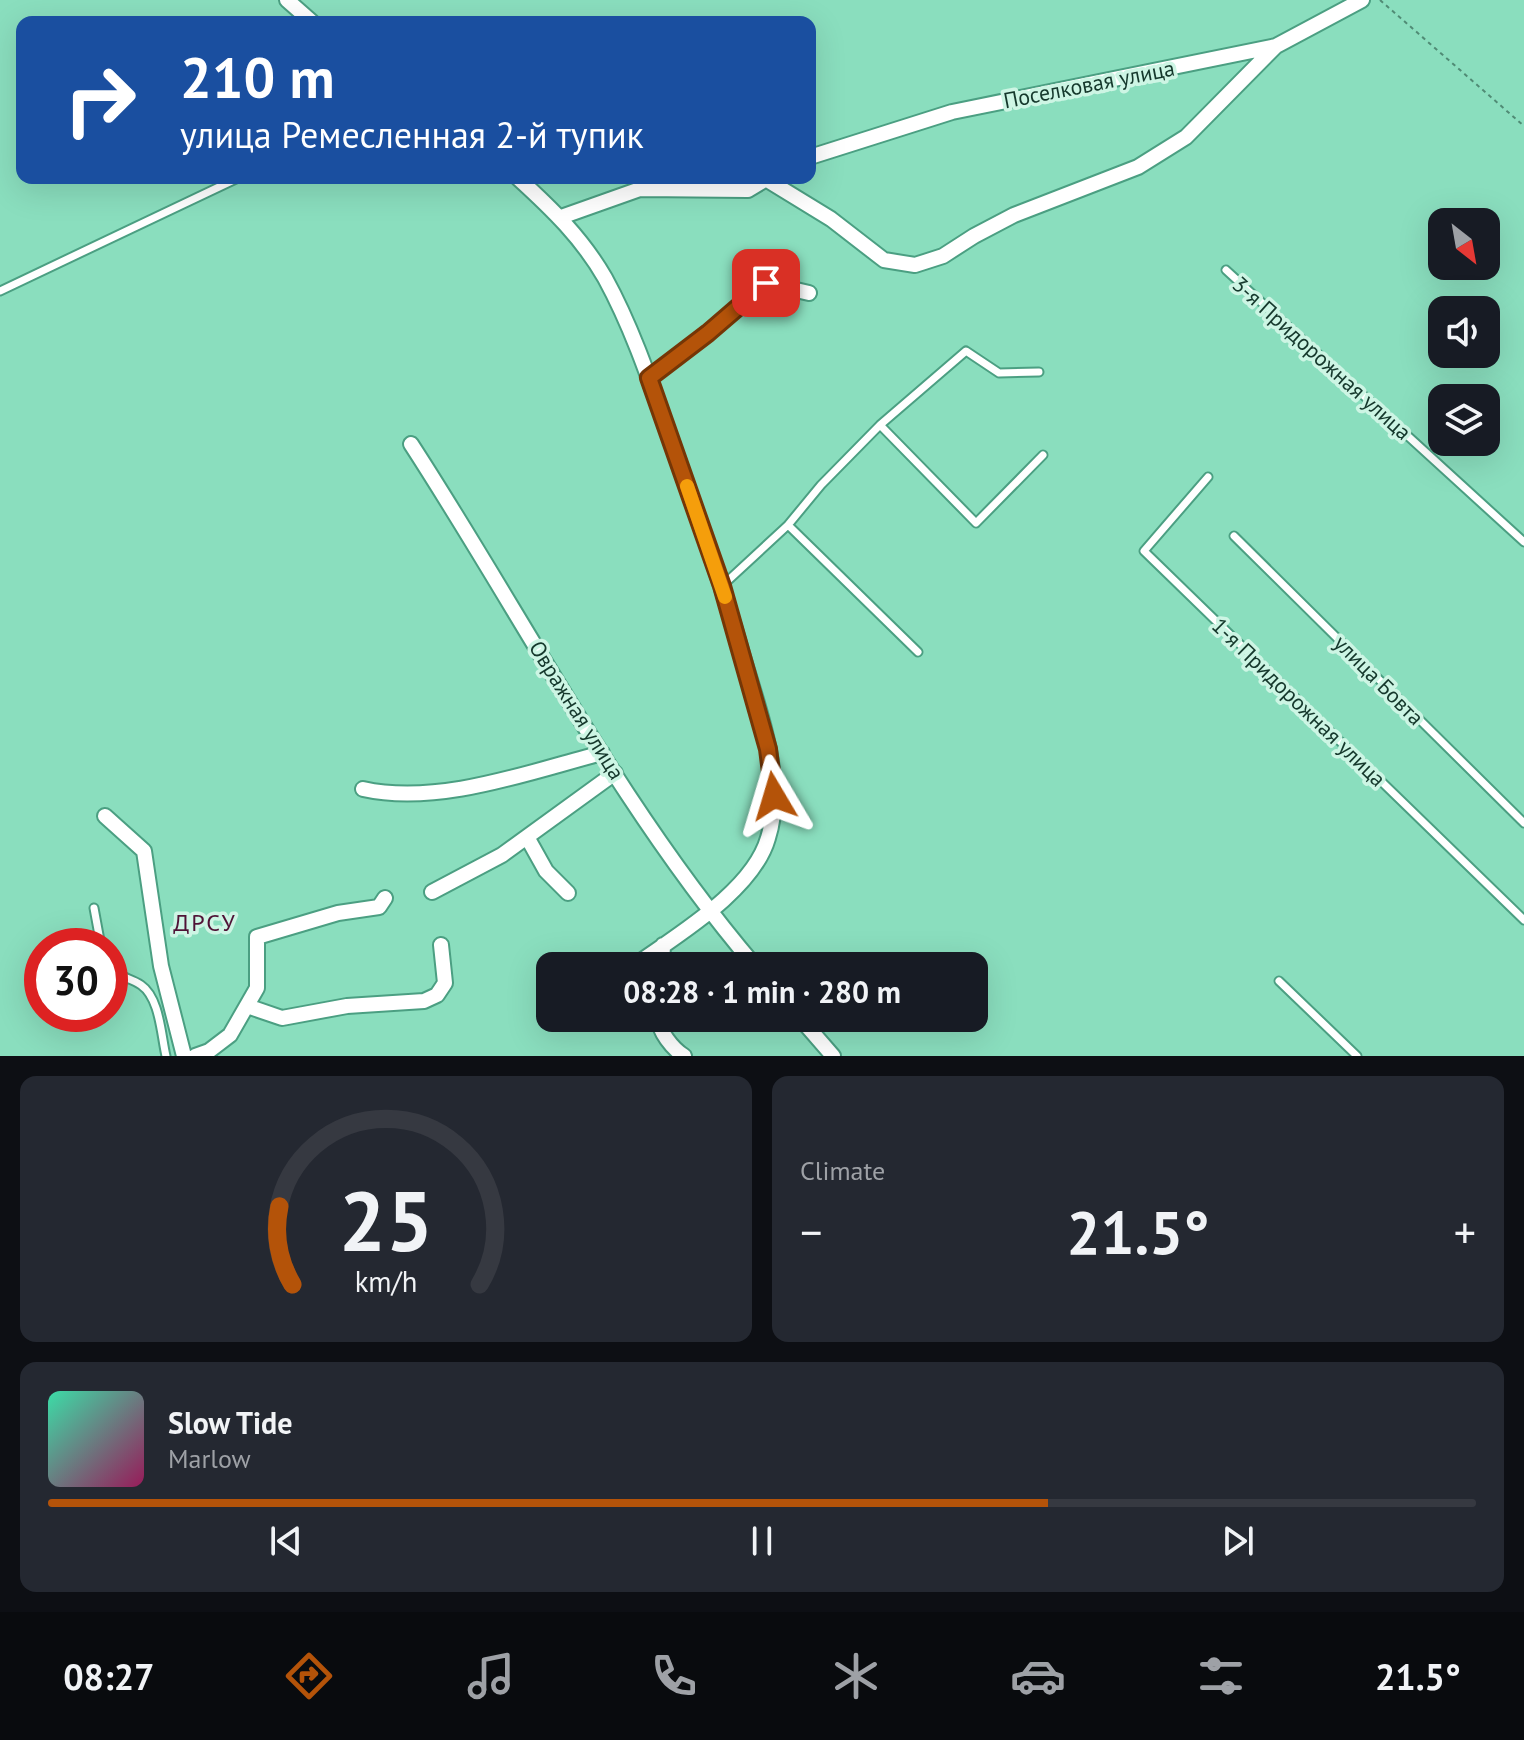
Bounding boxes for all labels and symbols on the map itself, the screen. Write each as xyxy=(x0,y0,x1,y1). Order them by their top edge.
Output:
street label: Поселковая улица xyxy=(1001,54,1177,114)
north arrow xyxy=(1428,208,1500,280)
pin xyxy=(732,249,800,317)
street label: 3-я Придорожная улица xyxy=(1227,270,1417,446)
street label: 1-я Придорожная улица xyxy=(1206,612,1392,792)
street label: улица Бовта xyxy=(1328,629,1430,731)
street label: Овражная улица xyxy=(523,635,631,785)
position arrow xyxy=(732,754,816,838)
district label: ДРСУ xyxy=(173,907,237,938)
speed limit sign: 30 xyxy=(24,928,128,1032)

